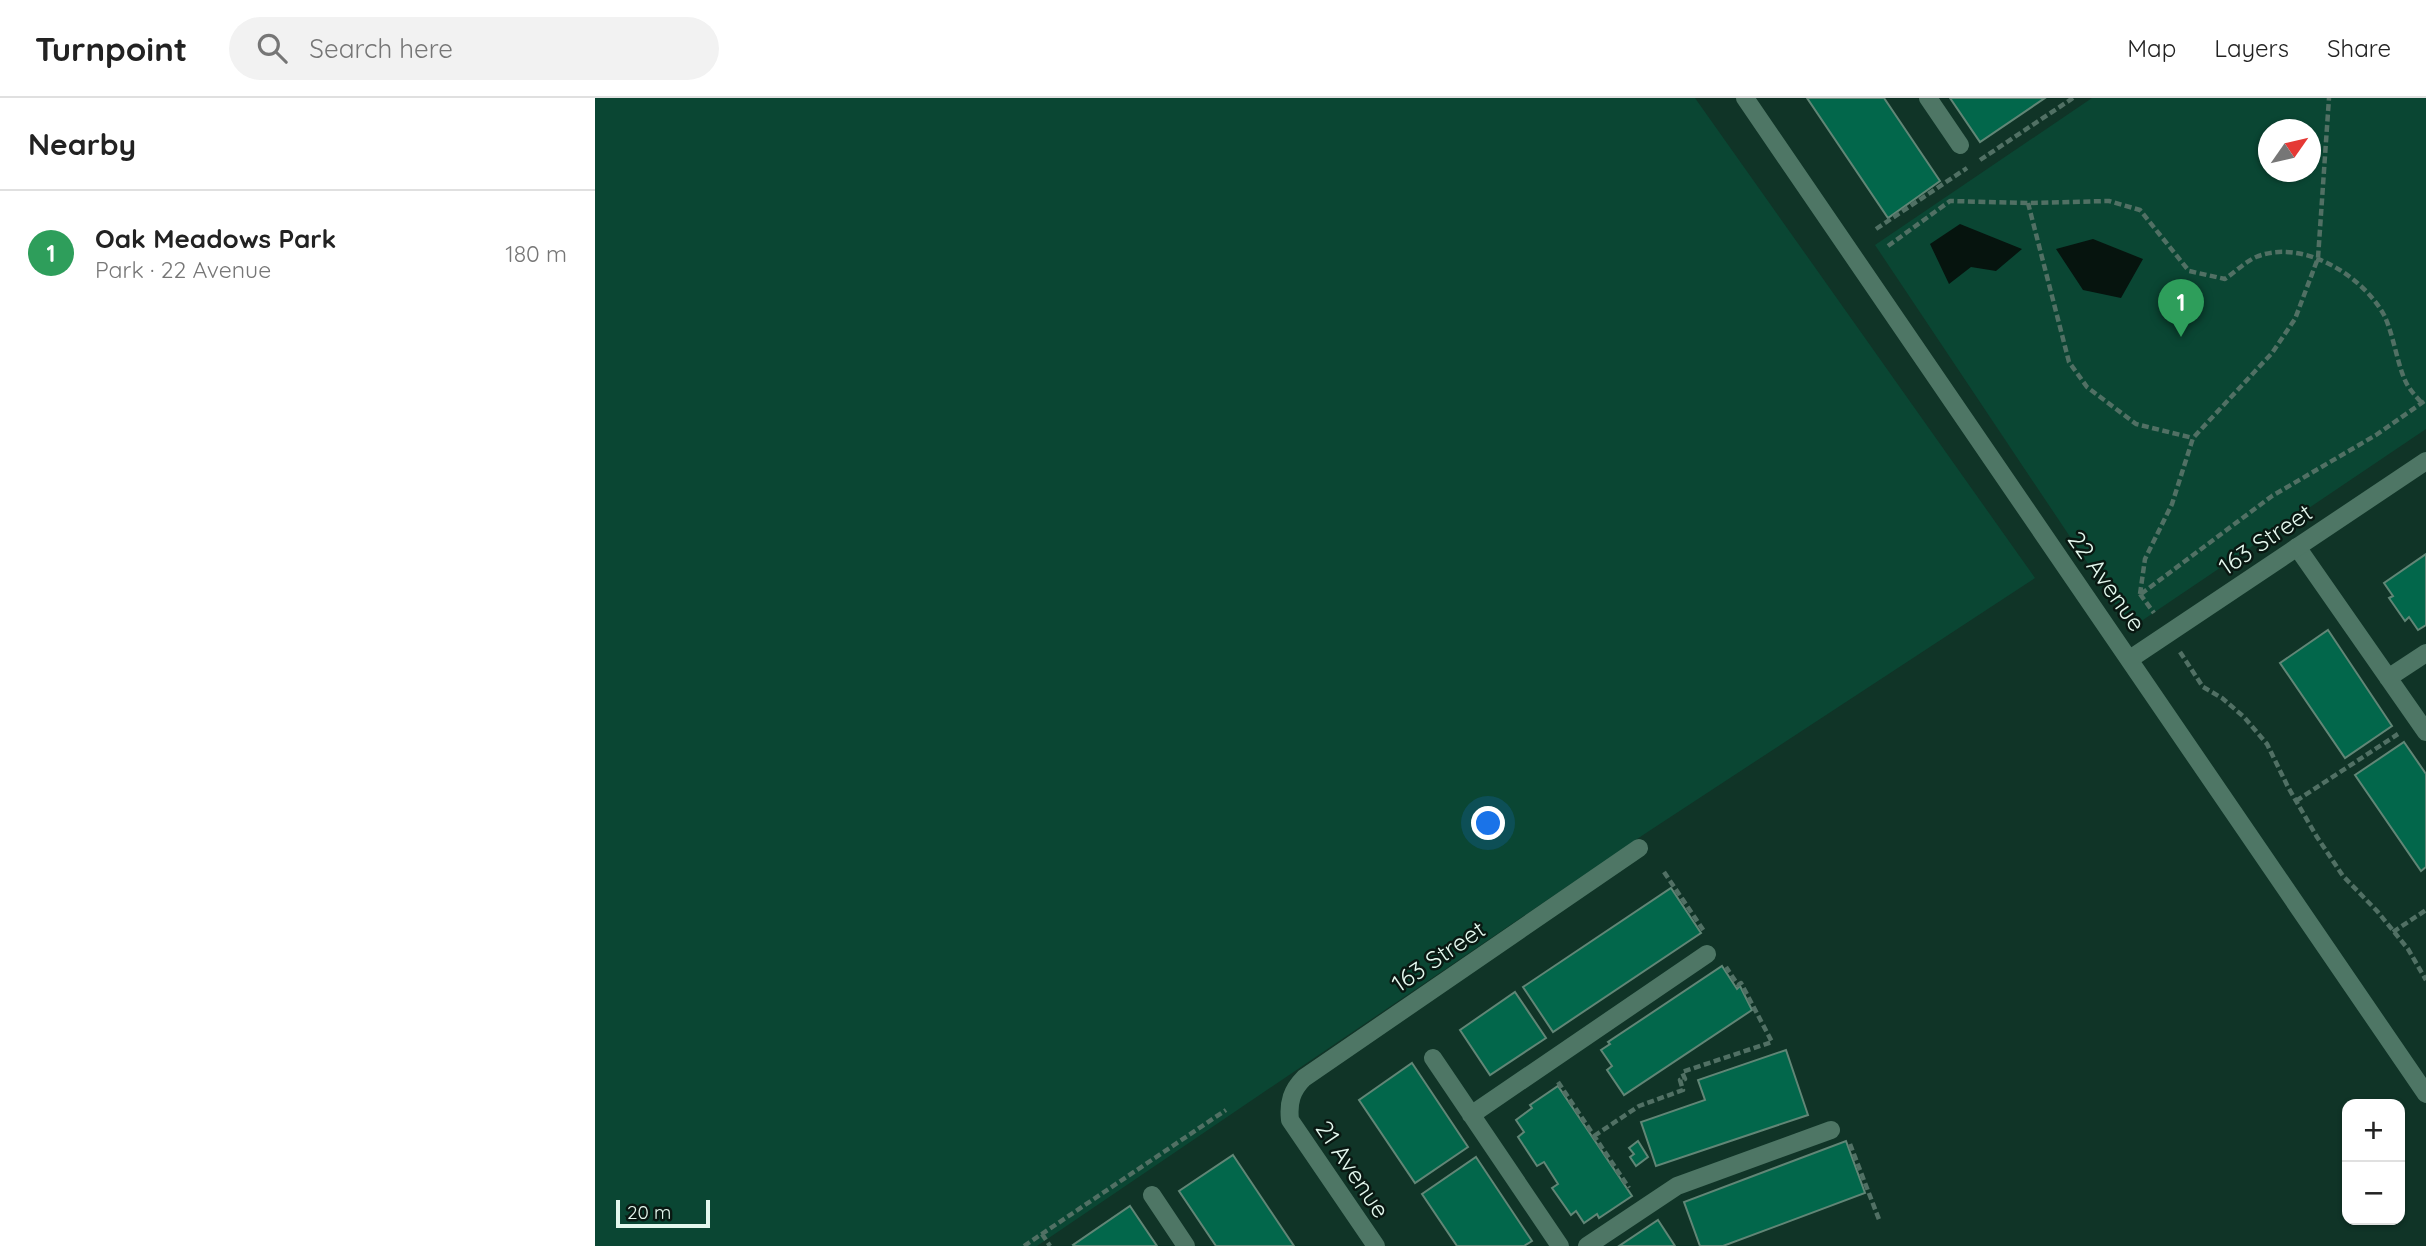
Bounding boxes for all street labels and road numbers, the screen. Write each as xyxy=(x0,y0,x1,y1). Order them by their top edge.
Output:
street label: 163 Street xyxy=(2212,497,2318,581)
street label: 22 Avenue xyxy=(2062,525,2152,637)
street label: 163 Street xyxy=(1385,914,1491,998)
street label: 21 Avenue xyxy=(1310,1115,1396,1223)

